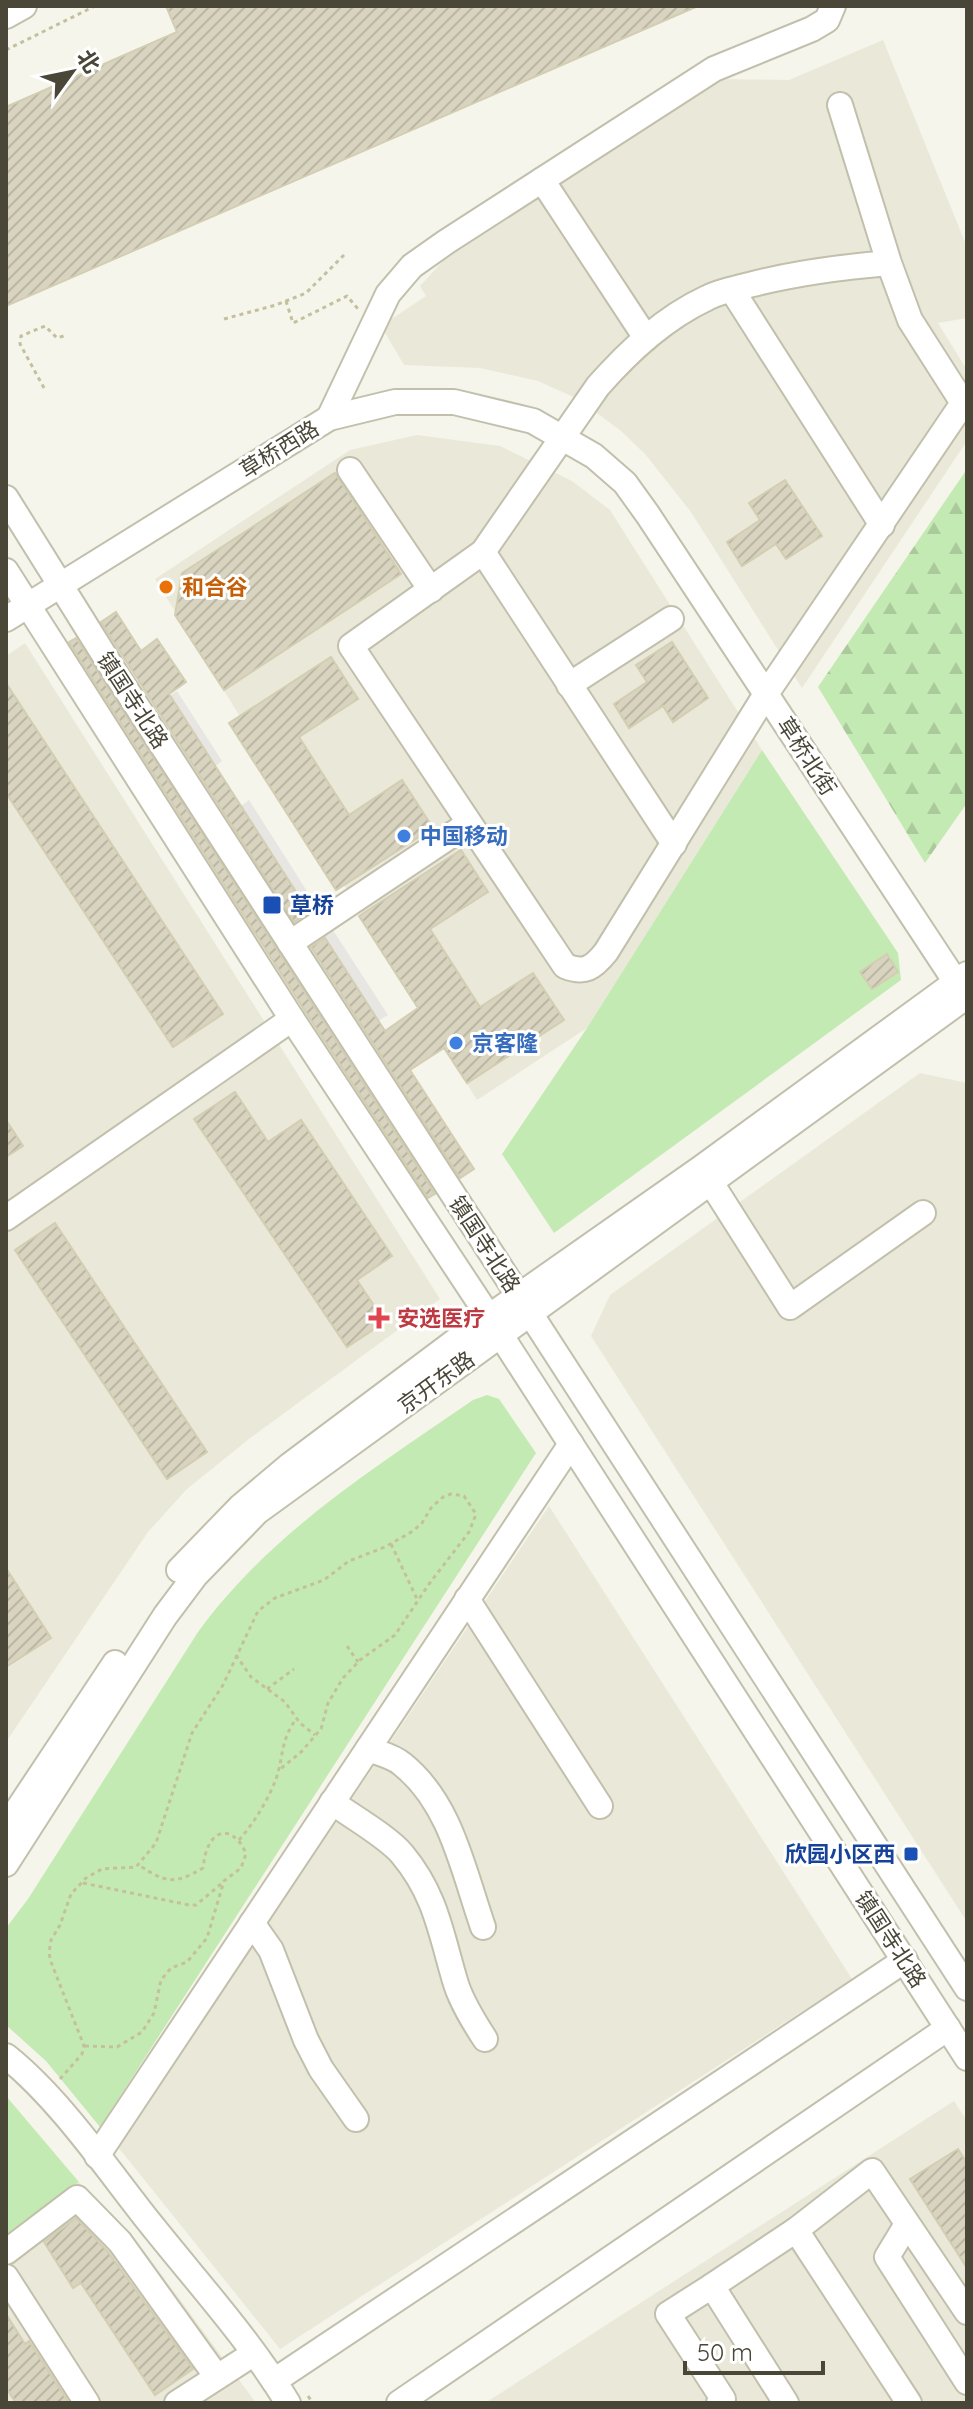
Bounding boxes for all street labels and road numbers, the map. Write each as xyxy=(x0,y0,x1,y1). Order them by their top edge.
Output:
street label: 草桥西路 xyxy=(234,414,324,484)
street label: 镇国寺北路 xyxy=(91,646,175,754)
street label: 草桥北街 xyxy=(771,711,843,801)
street label: 镇国寺北路 xyxy=(443,1190,527,1298)
street label: 京开东路 xyxy=(392,1345,480,1419)
street label: 镇国寺北路 xyxy=(849,1885,933,1993)

